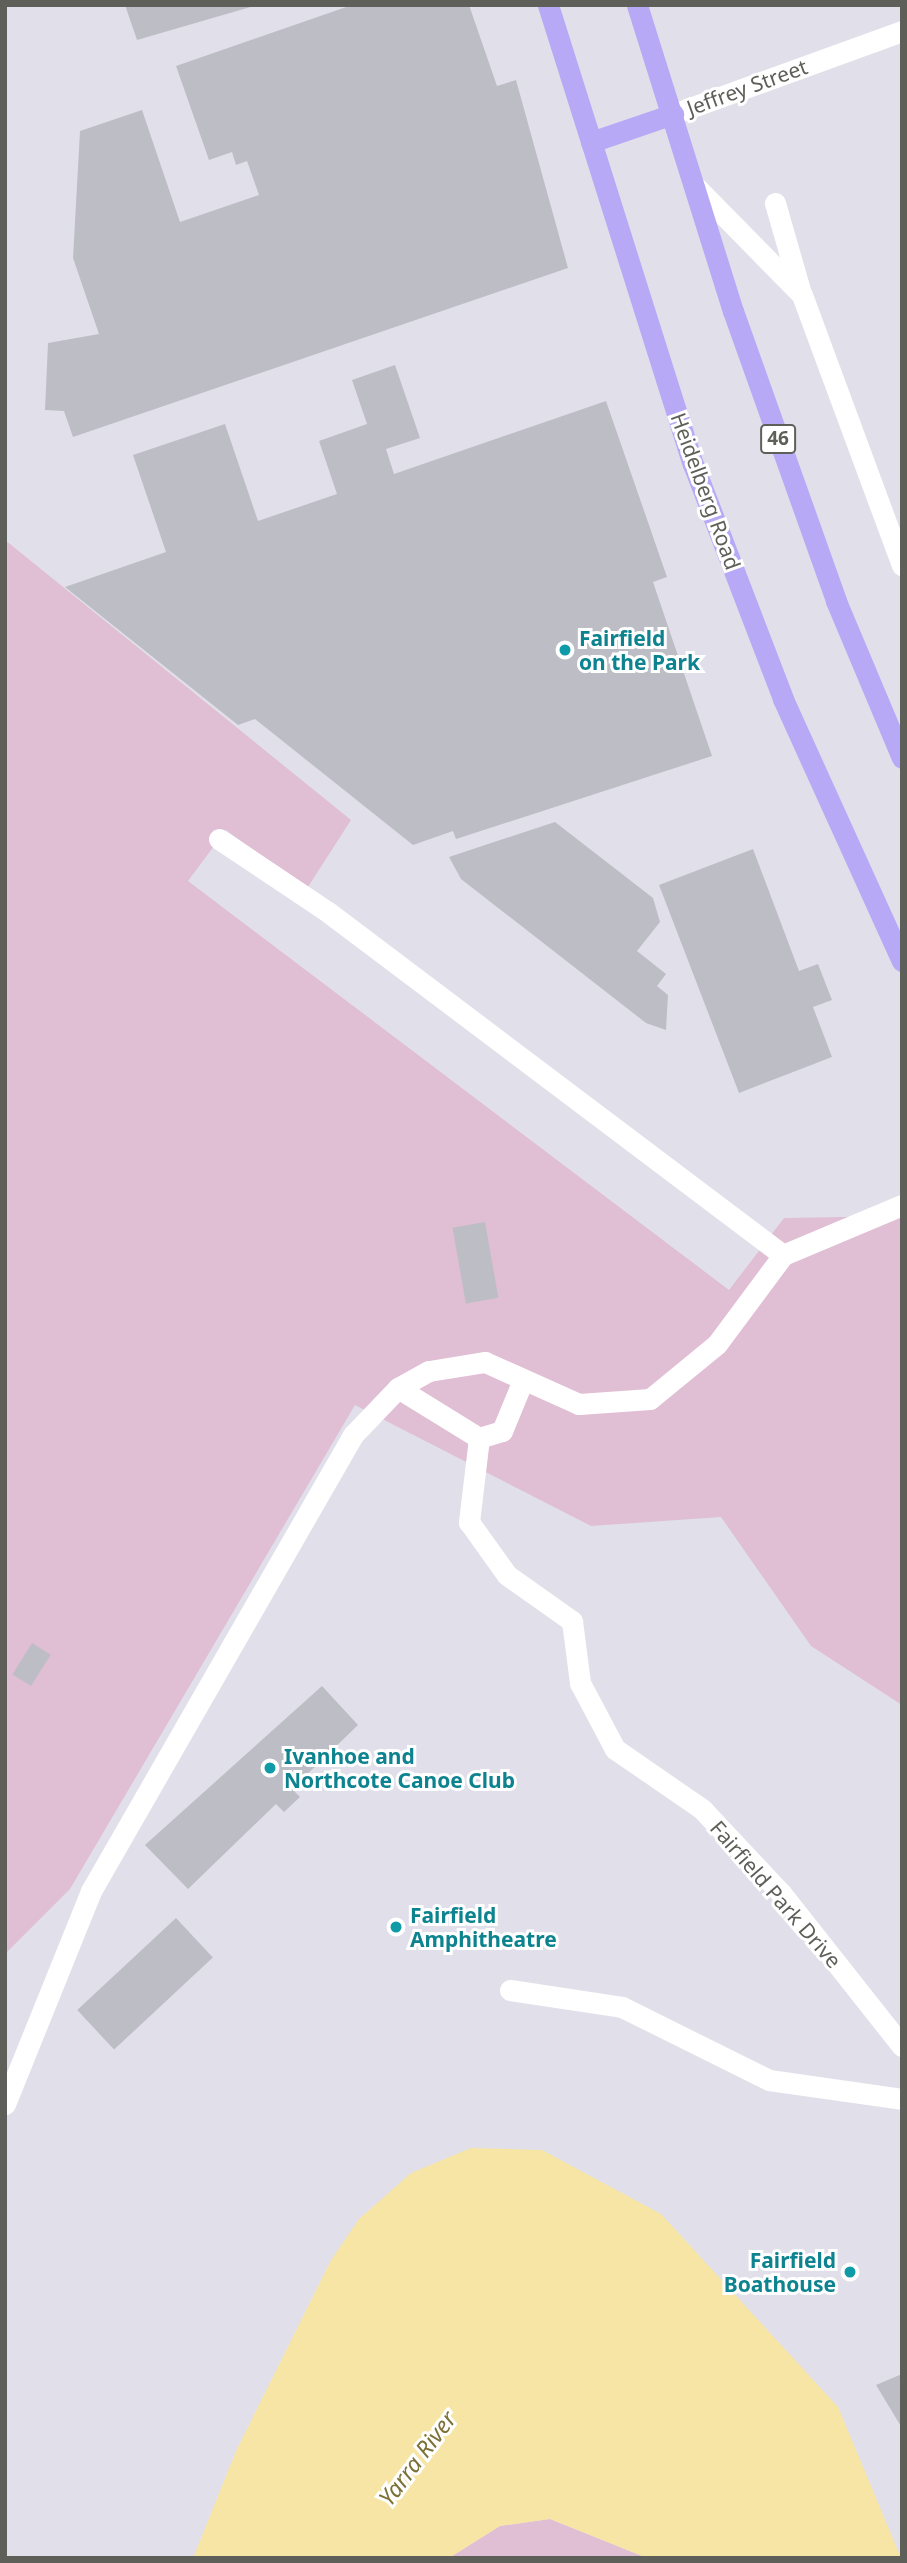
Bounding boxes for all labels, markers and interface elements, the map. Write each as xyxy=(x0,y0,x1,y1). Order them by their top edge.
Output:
street label: Jeffrey Street xyxy=(683,54,811,120)
street label: Heidelberg Road xyxy=(666,409,746,573)
road number: 46 xyxy=(759,424,797,454)
place label: Fairfield on the Park xyxy=(579,625,700,675)
marker: Fairfield on the Park xyxy=(557,642,573,658)
place label: Ivanhoe and Northcote Canoe Club xyxy=(284,1743,515,1793)
marker: Ivanhoe and Northcote Canoe Club xyxy=(262,1760,278,1776)
street label: Fairfield Park Drive xyxy=(705,1815,847,1973)
place label: Fairfield Amphitheatre xyxy=(410,1902,557,1952)
marker: Fairfield Amphitheatre xyxy=(388,1919,404,1935)
place label: Fairfield Boathouse xyxy=(724,2247,836,2297)
marker: Fairfield Boathouse xyxy=(842,2264,858,2280)
water label: Yarra River xyxy=(373,2405,461,2511)

